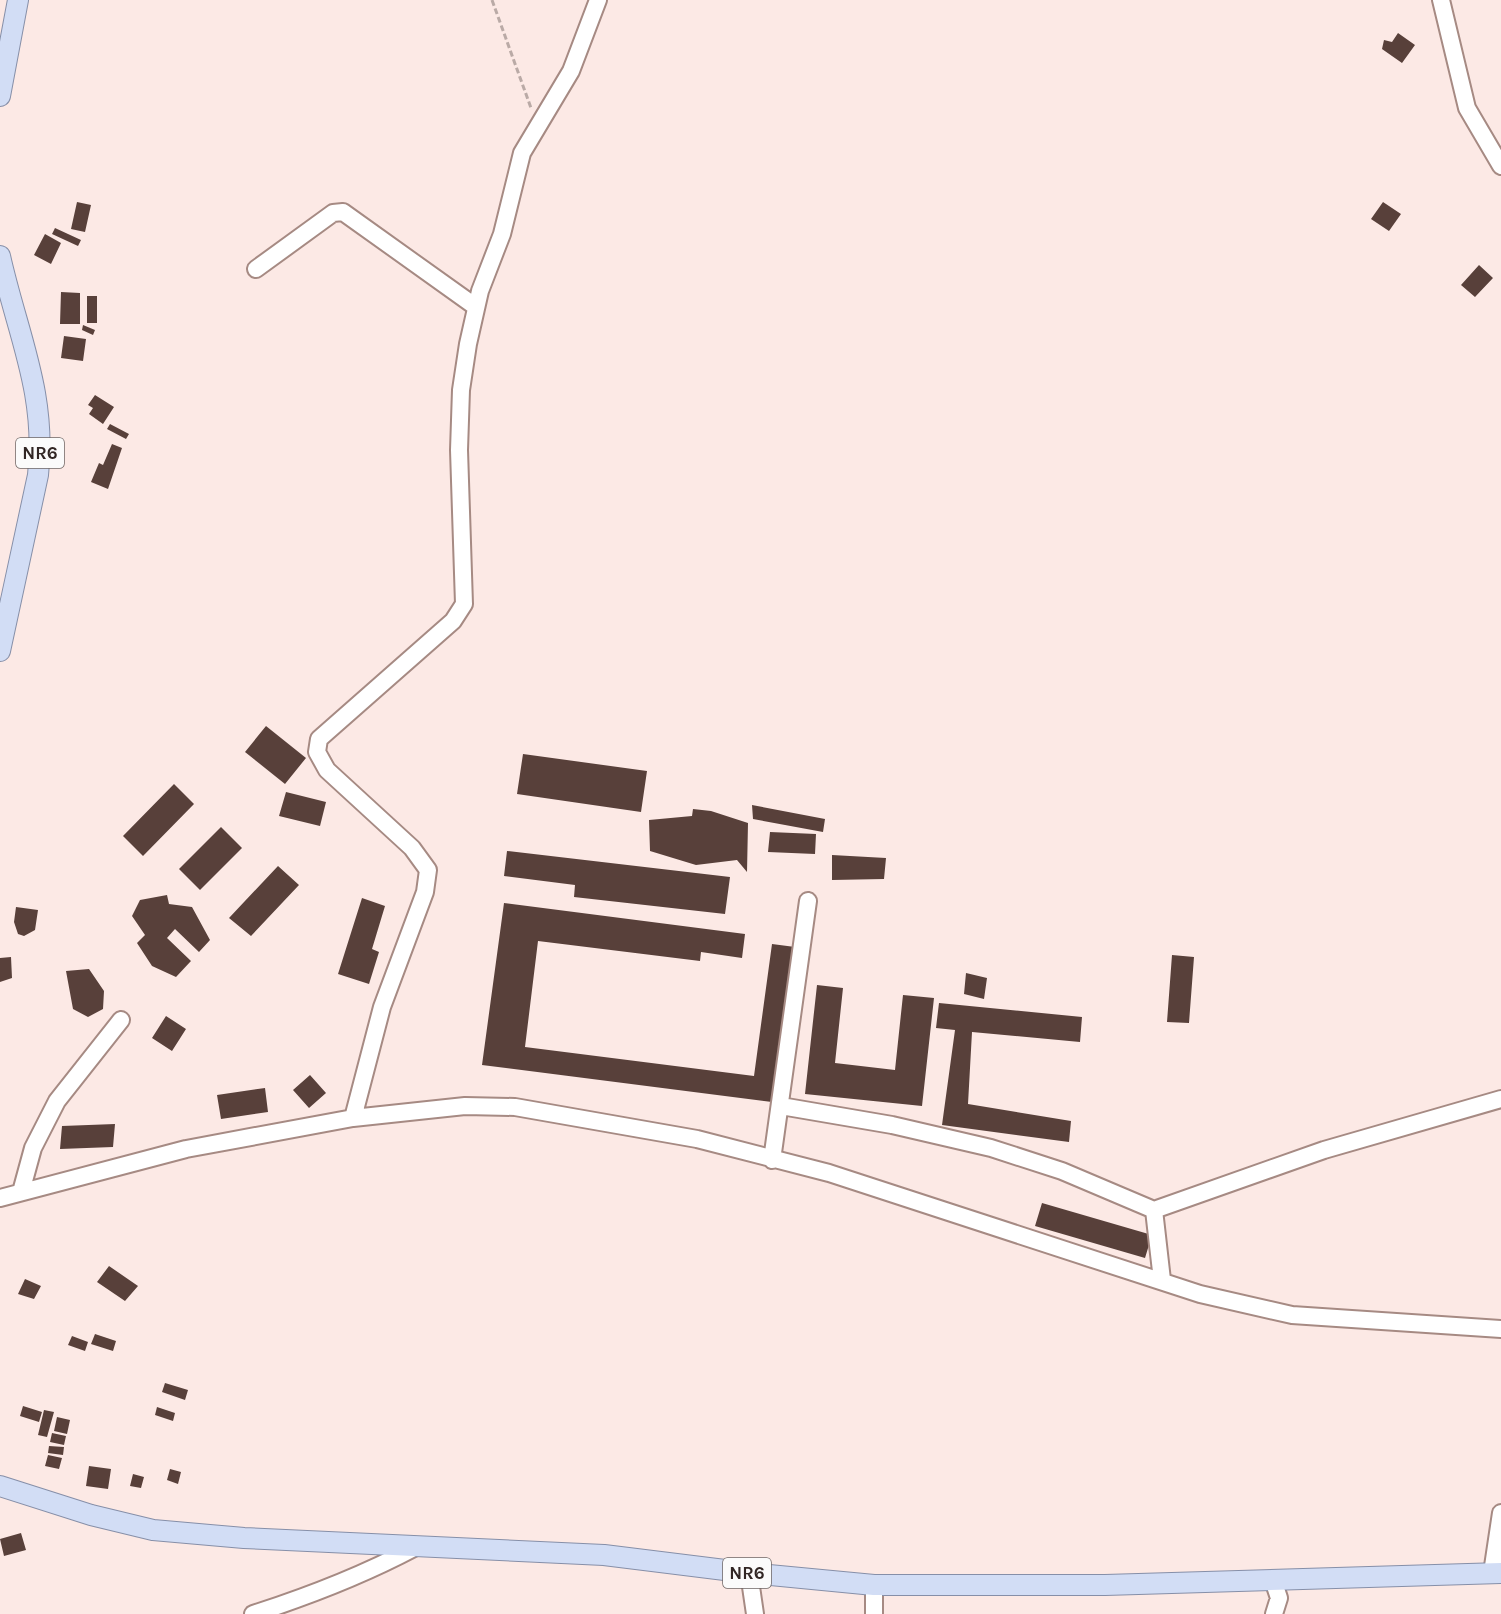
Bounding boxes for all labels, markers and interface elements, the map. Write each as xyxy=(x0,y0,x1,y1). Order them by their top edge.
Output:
road number: NR6 xyxy=(16,438,64,468)
road number: NR6 xyxy=(723,1558,771,1588)

